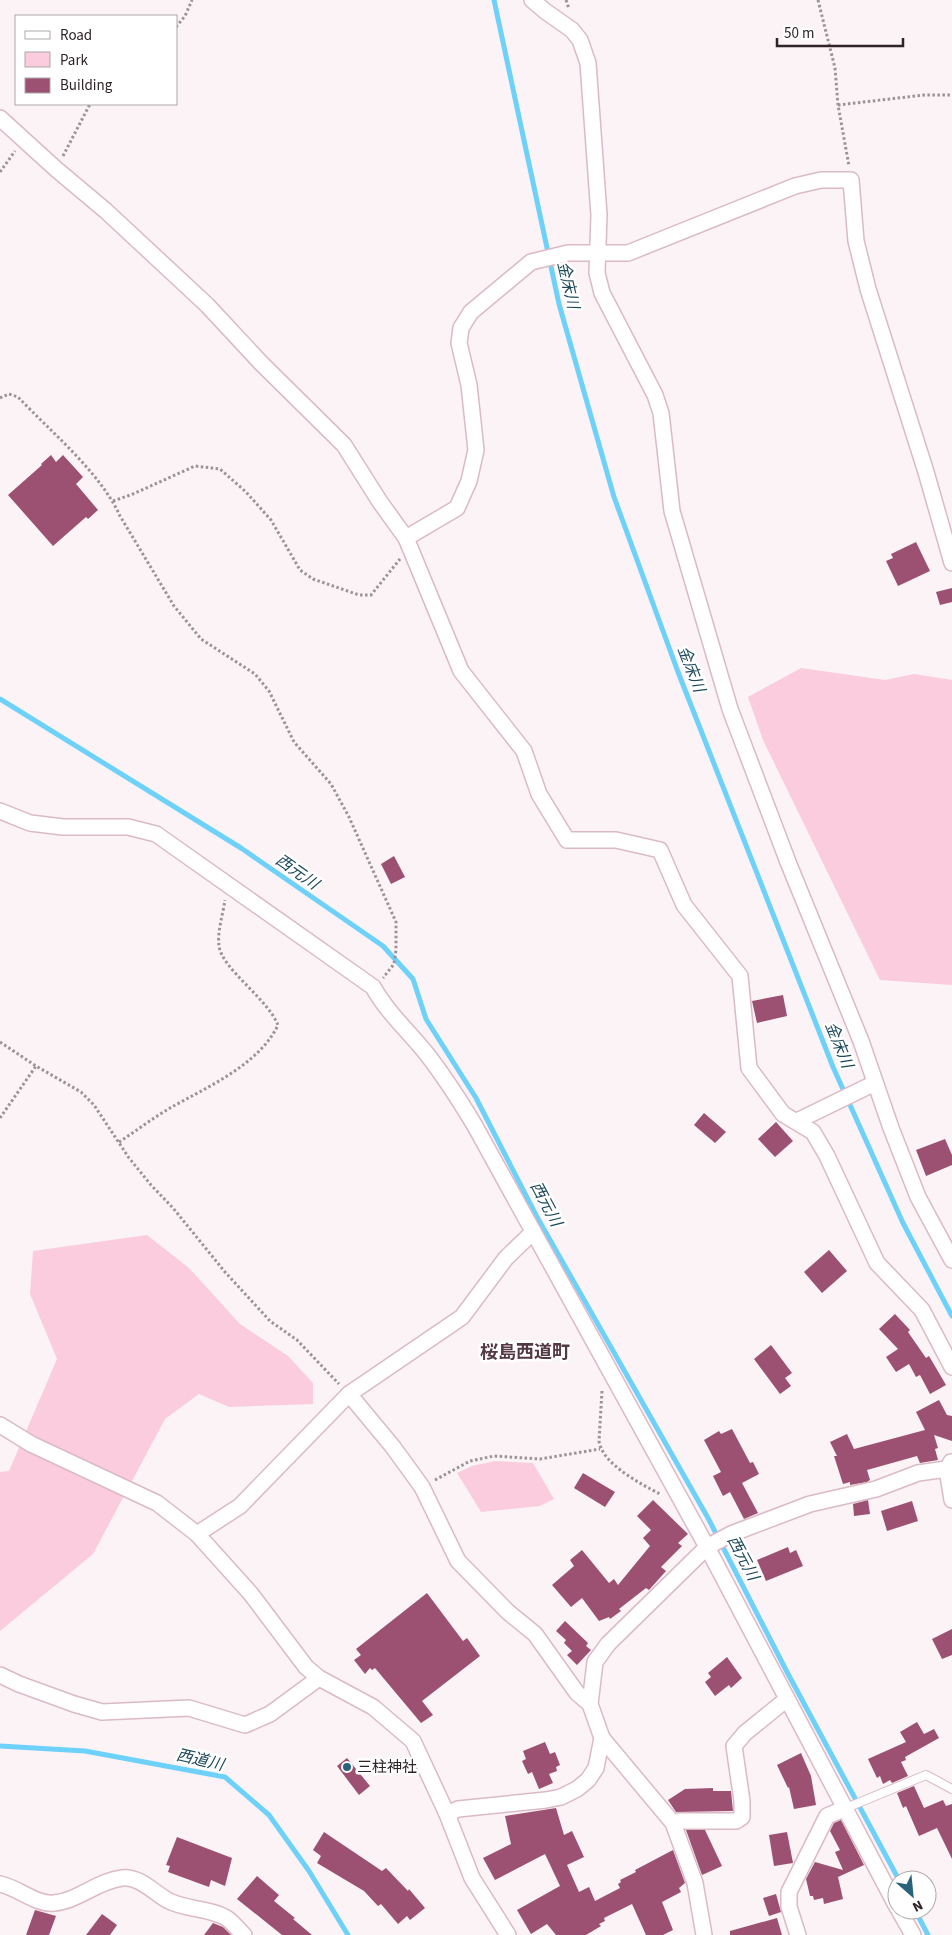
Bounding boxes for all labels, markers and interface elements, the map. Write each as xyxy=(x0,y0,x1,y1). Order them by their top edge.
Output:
legend xyxy=(15,15,178,105)
scale bar xyxy=(777,15,903,47)
text: 50 m xyxy=(784,23,814,44)
text: Road xyxy=(60,25,92,46)
text: Park xyxy=(60,50,89,71)
text: Building xyxy=(60,75,113,96)
water label: 金床川 xyxy=(552,259,585,313)
water label: 金床川 xyxy=(672,643,711,697)
water label: 西元川 xyxy=(271,849,325,896)
water label: 金床川 xyxy=(820,1019,859,1073)
water label: 西元川 xyxy=(525,1178,568,1232)
district label: 桜島西道町 xyxy=(480,1340,570,1365)
water label: 西元川 xyxy=(722,1532,765,1586)
water label: 西道川 xyxy=(174,1744,228,1777)
place label: 三柱神社 xyxy=(357,1757,417,1778)
marker: 三柱神社 xyxy=(341,1761,353,1773)
north arrow xyxy=(887,1870,937,1920)
text: N xyxy=(909,1895,926,1917)

